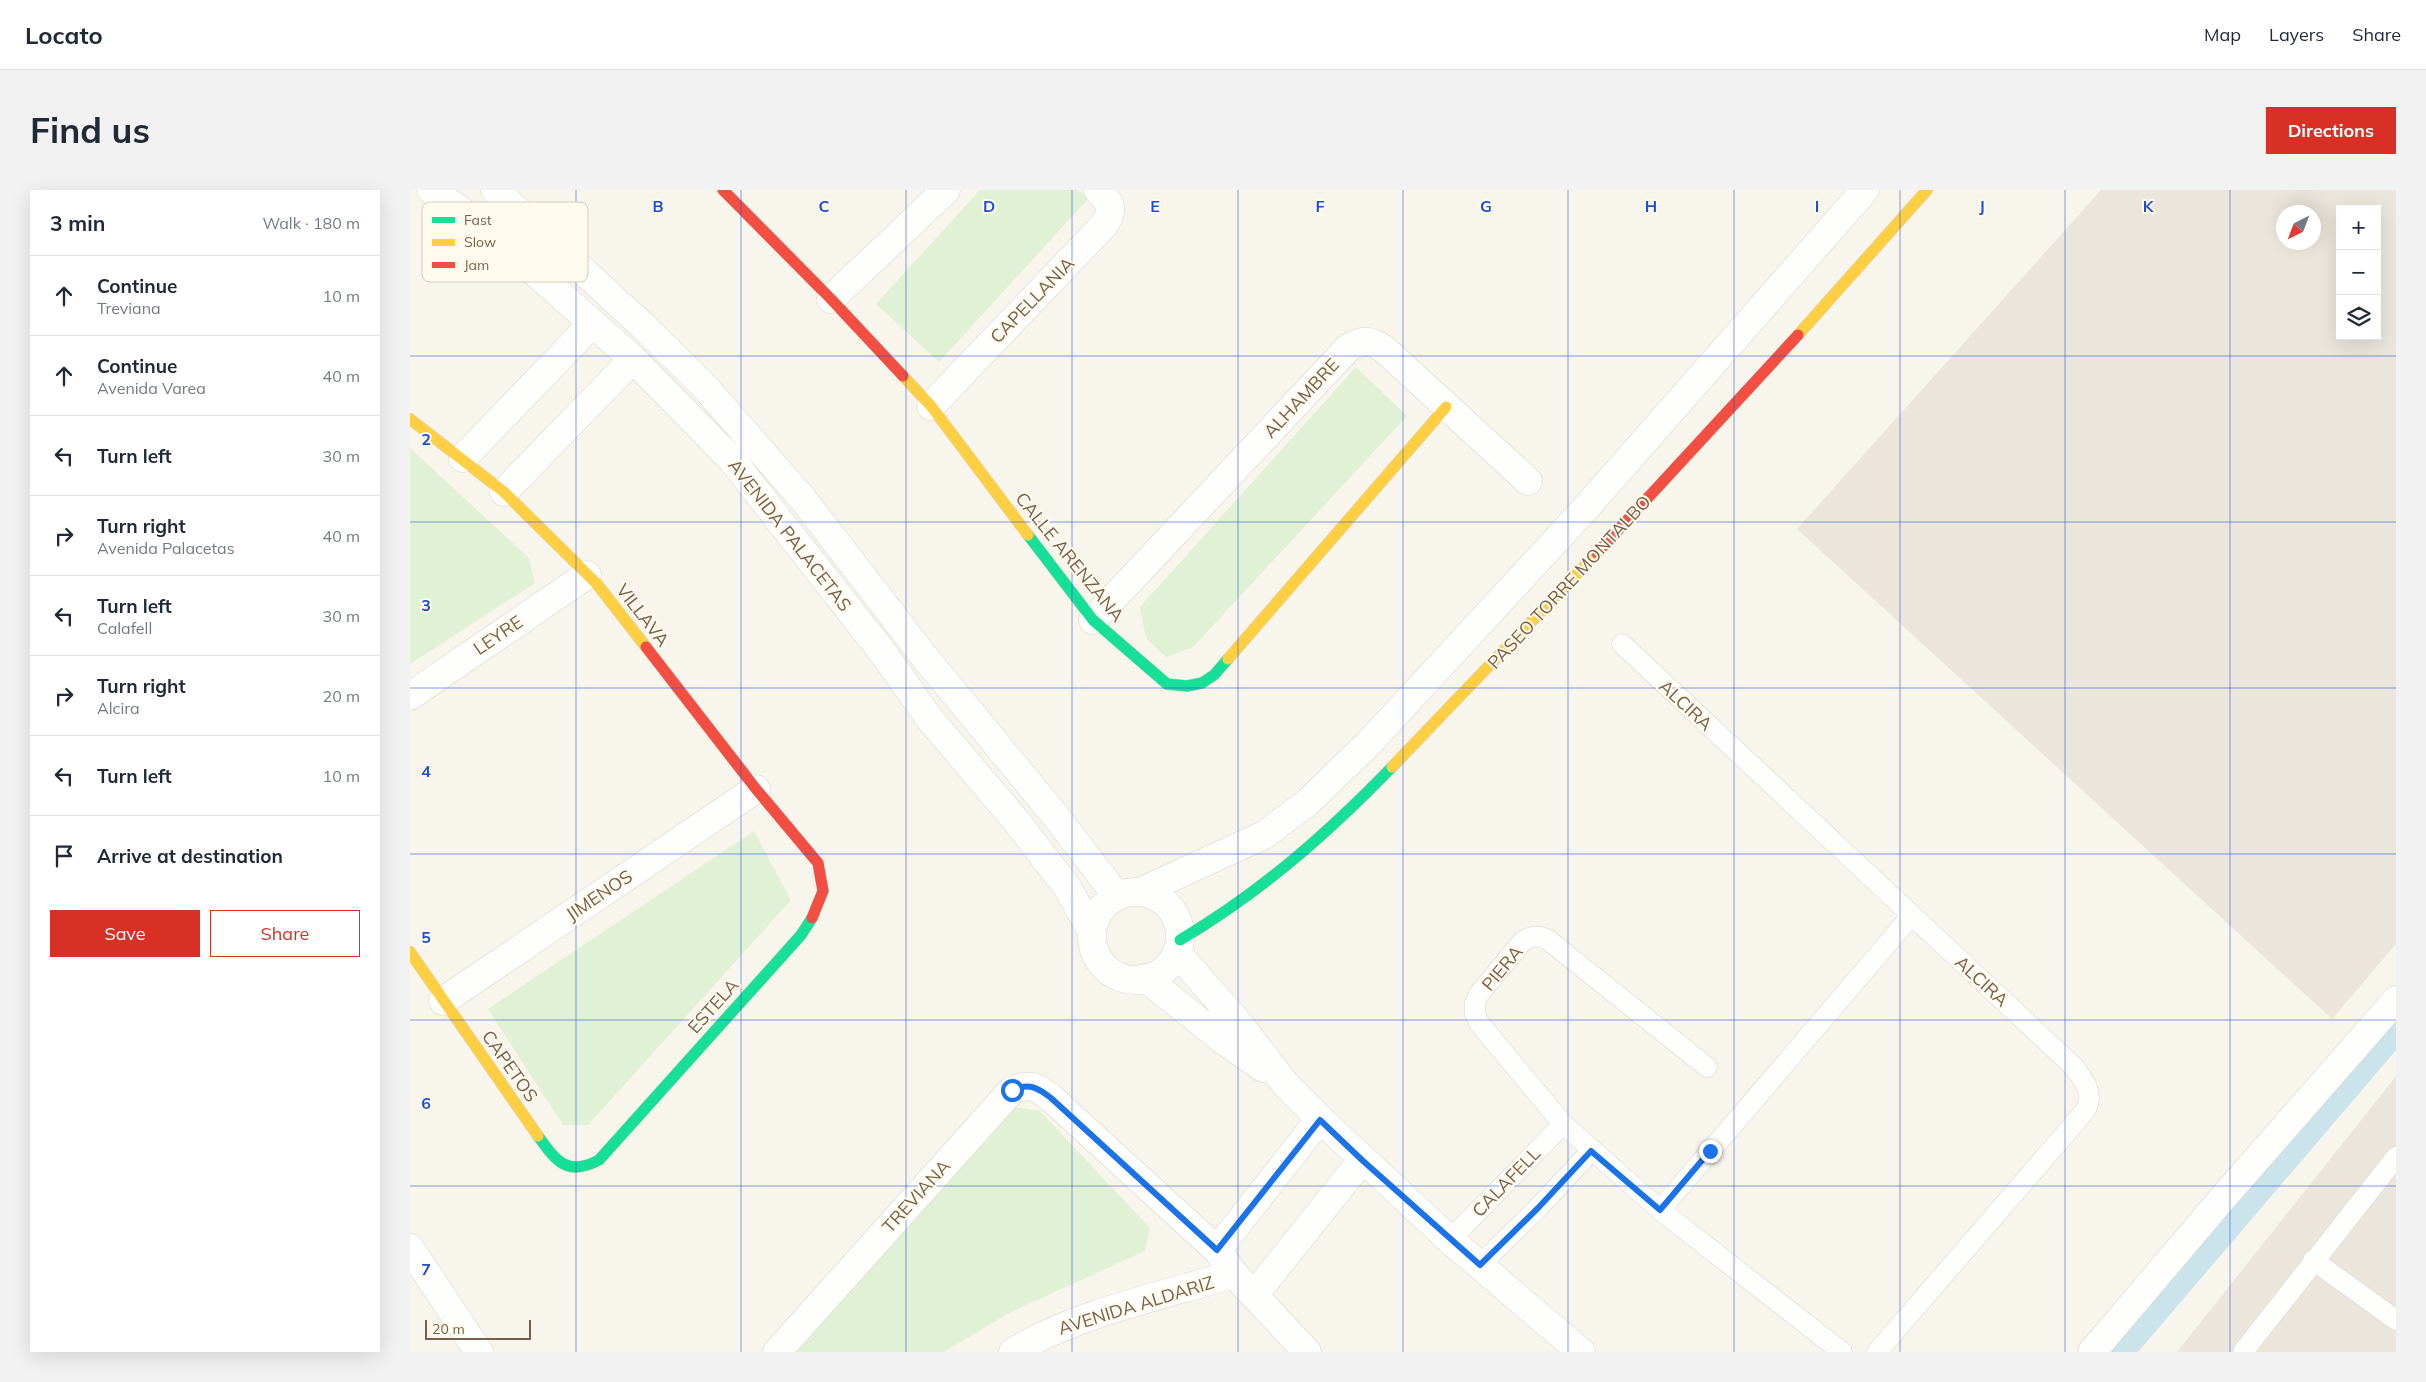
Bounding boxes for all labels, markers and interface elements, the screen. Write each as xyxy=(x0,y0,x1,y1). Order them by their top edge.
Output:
text: Locato xyxy=(25,20,103,50)
text: Map xyxy=(2204,23,2241,46)
text: Layers xyxy=(2269,23,2324,46)
text: Share xyxy=(2352,23,2401,46)
button: Directions xyxy=(2266,107,2396,154)
text: Find us xyxy=(30,108,150,152)
text: B xyxy=(652,196,664,216)
text: C xyxy=(819,196,830,216)
text: D xyxy=(983,196,995,216)
text: E xyxy=(1150,196,1160,216)
text: F xyxy=(1315,196,1325,216)
text: G xyxy=(1480,196,1492,216)
text: H xyxy=(1645,196,1657,216)
text: I xyxy=(1815,196,1819,216)
text: J xyxy=(1979,196,1985,216)
text: K xyxy=(2143,196,2155,216)
legend xyxy=(422,202,588,282)
north arrow xyxy=(2276,205,2321,250)
map controls xyxy=(2336,205,2381,340)
button: + xyxy=(2336,205,2381,250)
text: 3 min xyxy=(50,210,105,236)
text: Fast xyxy=(464,211,492,229)
text: Walk · 180 m xyxy=(262,213,360,233)
text: Slow xyxy=(464,233,496,251)
button: − xyxy=(2336,250,2381,295)
street label: CAPELLANIA xyxy=(985,252,1079,348)
text: Jam xyxy=(464,256,489,274)
text: Continue xyxy=(97,274,177,298)
icon: ahead xyxy=(50,282,78,310)
text: 10 m xyxy=(323,286,360,306)
button: layers xyxy=(2336,295,2381,340)
text: Treviana xyxy=(97,298,161,318)
street label: ALHAMBRE xyxy=(1258,353,1344,443)
text: Continue xyxy=(97,354,177,378)
icon: ahead xyxy=(50,362,78,390)
text: 40 m xyxy=(323,366,360,386)
text: Avenida Varea xyxy=(97,378,206,398)
text: 2 xyxy=(421,429,431,449)
icon: left xyxy=(50,442,78,470)
text: Turn left xyxy=(97,444,172,468)
text: 30 m xyxy=(323,446,360,466)
street label: AVENIDA PALACETAS xyxy=(723,454,857,616)
street label: CALLE ARENZANA xyxy=(1011,487,1129,627)
street label: PASEO TORRE MONTALBO xyxy=(1482,490,1656,674)
text: Turn right xyxy=(97,514,186,538)
icon: right xyxy=(50,522,78,550)
text: 40 m xyxy=(323,526,360,546)
text: Avenida Palacetas xyxy=(97,538,235,558)
street label: VILLAVA xyxy=(611,579,675,651)
text: Turn left xyxy=(97,594,172,618)
text: 3 xyxy=(421,595,431,615)
icon: left xyxy=(50,602,78,630)
text: 30 m xyxy=(323,606,360,626)
street label: LEYRE xyxy=(469,610,527,660)
text: Calafell xyxy=(97,618,152,638)
text: Turn right xyxy=(97,674,186,698)
street label: ALCIRA xyxy=(1654,674,1718,736)
icon: right xyxy=(50,682,78,710)
text: 20 m xyxy=(323,686,360,706)
text: Alcira xyxy=(97,698,140,718)
text: 4 xyxy=(421,761,431,781)
icon: left xyxy=(50,762,78,790)
text: Turn left xyxy=(97,764,172,788)
text: 10 m xyxy=(323,766,360,786)
icon: arrive xyxy=(50,842,78,870)
text: Arrive at destination xyxy=(97,844,283,868)
street label: JIMENOS xyxy=(561,864,637,926)
button: Save xyxy=(50,910,200,957)
button: Share xyxy=(210,910,360,957)
text: 5 xyxy=(421,927,431,947)
street label: PIERA xyxy=(1476,941,1528,995)
street label: ALCIRA xyxy=(1950,950,2014,1012)
street label: ESTELA xyxy=(683,974,743,1038)
street label: CAPETOS xyxy=(477,1026,543,1106)
route start xyxy=(1001,1079,1024,1102)
text: 6 xyxy=(421,1093,431,1113)
route end xyxy=(1699,1140,1722,1163)
street label: CALAFELL xyxy=(1467,1142,1545,1222)
street label: TREVIANA xyxy=(877,1155,955,1237)
text: 7 xyxy=(421,1259,431,1279)
street label: AVENIDA ALDARIZ xyxy=(1055,1270,1217,1340)
scale bar xyxy=(425,1317,531,1340)
text: 20 m xyxy=(432,1320,465,1338)

